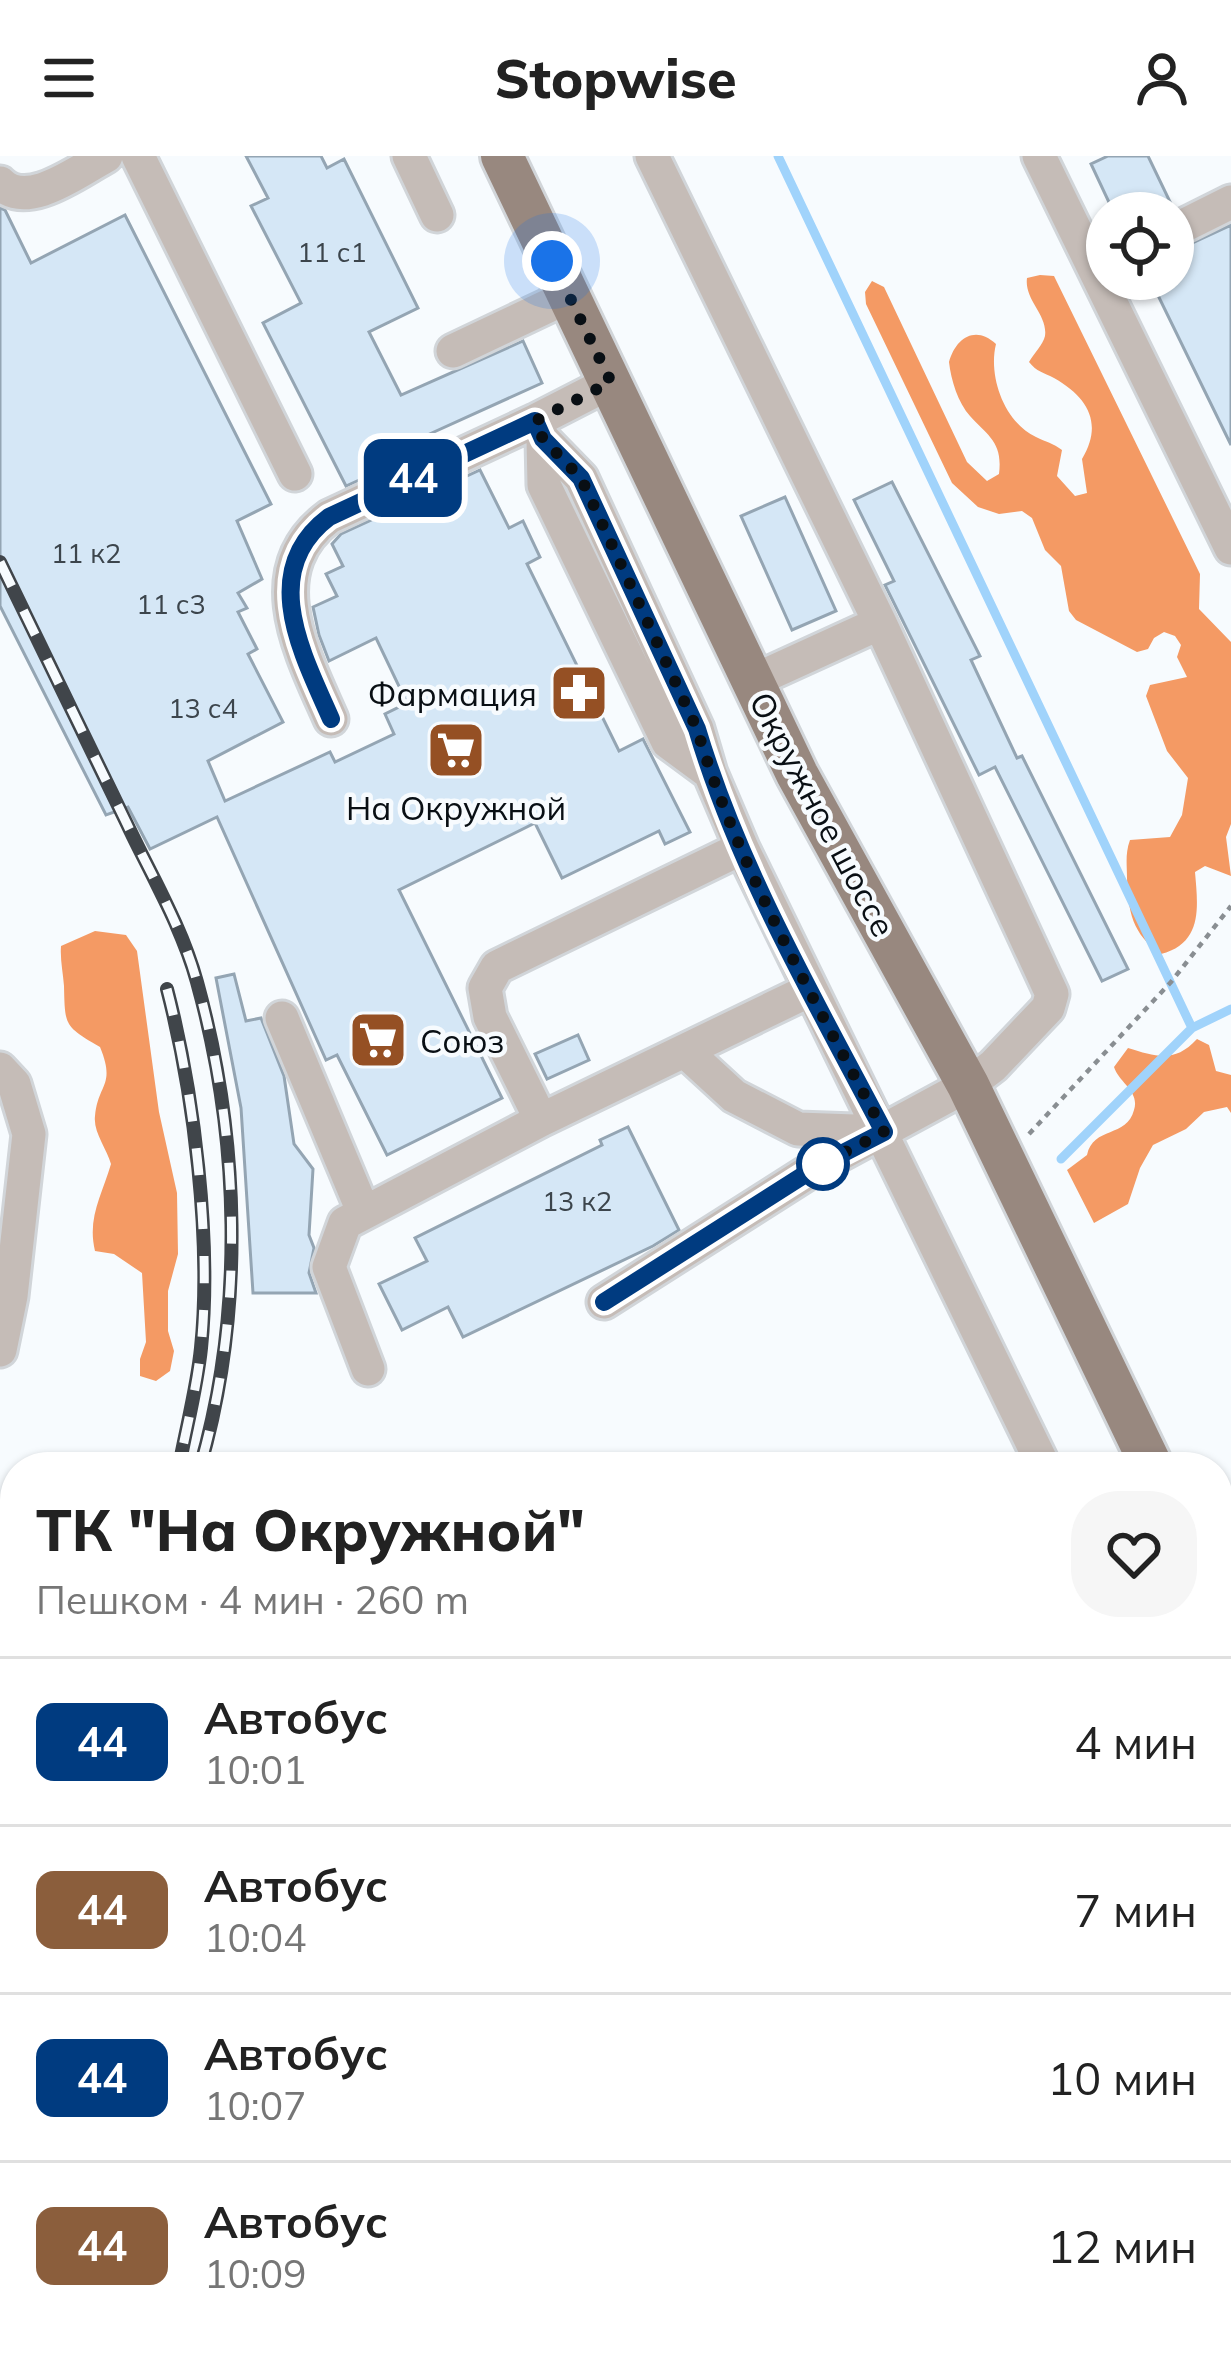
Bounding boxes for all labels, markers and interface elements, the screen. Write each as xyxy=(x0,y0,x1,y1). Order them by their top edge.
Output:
text: Stopwise xyxy=(494,44,737,112)
icon: menu xyxy=(36,45,102,111)
icon: person xyxy=(1129,45,1195,111)
map controls xyxy=(1086,192,1194,300)
button: locate xyxy=(1086,192,1194,300)
your location xyxy=(522,231,582,291)
house number: 11 с1 xyxy=(297,235,367,269)
line badge: 44 xyxy=(359,439,467,517)
text: 44 xyxy=(388,451,438,504)
house number: 11 к2 xyxy=(51,536,121,570)
house number: 11 с3 xyxy=(136,587,206,621)
pharmacy icon: Фармация xyxy=(548,662,610,724)
place label: Фармация xyxy=(368,673,537,714)
street label: Окружное шоссе xyxy=(741,685,905,943)
house number: 13 с4 xyxy=(168,691,238,725)
supermarket icon: На Окружной xyxy=(425,719,487,781)
place label: На Окружной xyxy=(346,787,566,828)
supermarket icon: Союз xyxy=(347,1009,409,1071)
place label: Союз xyxy=(420,1020,504,1061)
unlabelled marker xyxy=(798,1139,848,1189)
house number: 13 к2 xyxy=(542,1184,612,1218)
button: heart xyxy=(1071,1491,1197,1617)
text: ТК "На Окружной" xyxy=(36,1494,585,1565)
text: Пешком · 4 мин · 260 m xyxy=(36,1575,469,1624)
text: Автобус xyxy=(204,1689,388,1745)
text: 4 мин xyxy=(1074,1714,1197,1770)
text: 44 xyxy=(77,1715,127,1768)
text: 10:01 xyxy=(204,1745,307,1794)
text: Автобус xyxy=(204,1857,388,1913)
text: 7 мин xyxy=(1074,1882,1197,1938)
text: 44 xyxy=(77,1883,127,1936)
text: 10:04 xyxy=(204,1913,307,1962)
text: Автобус xyxy=(204,2025,388,2081)
text: 10 мин xyxy=(1047,2050,1197,2106)
text: 44 xyxy=(77,2051,127,2104)
text: 10:07 xyxy=(204,2081,307,2130)
text: Автобус xyxy=(204,2193,388,2249)
text: 12 мин xyxy=(1047,2218,1197,2274)
text: 44 xyxy=(77,2219,127,2272)
text: 10:09 xyxy=(204,2249,307,2298)

